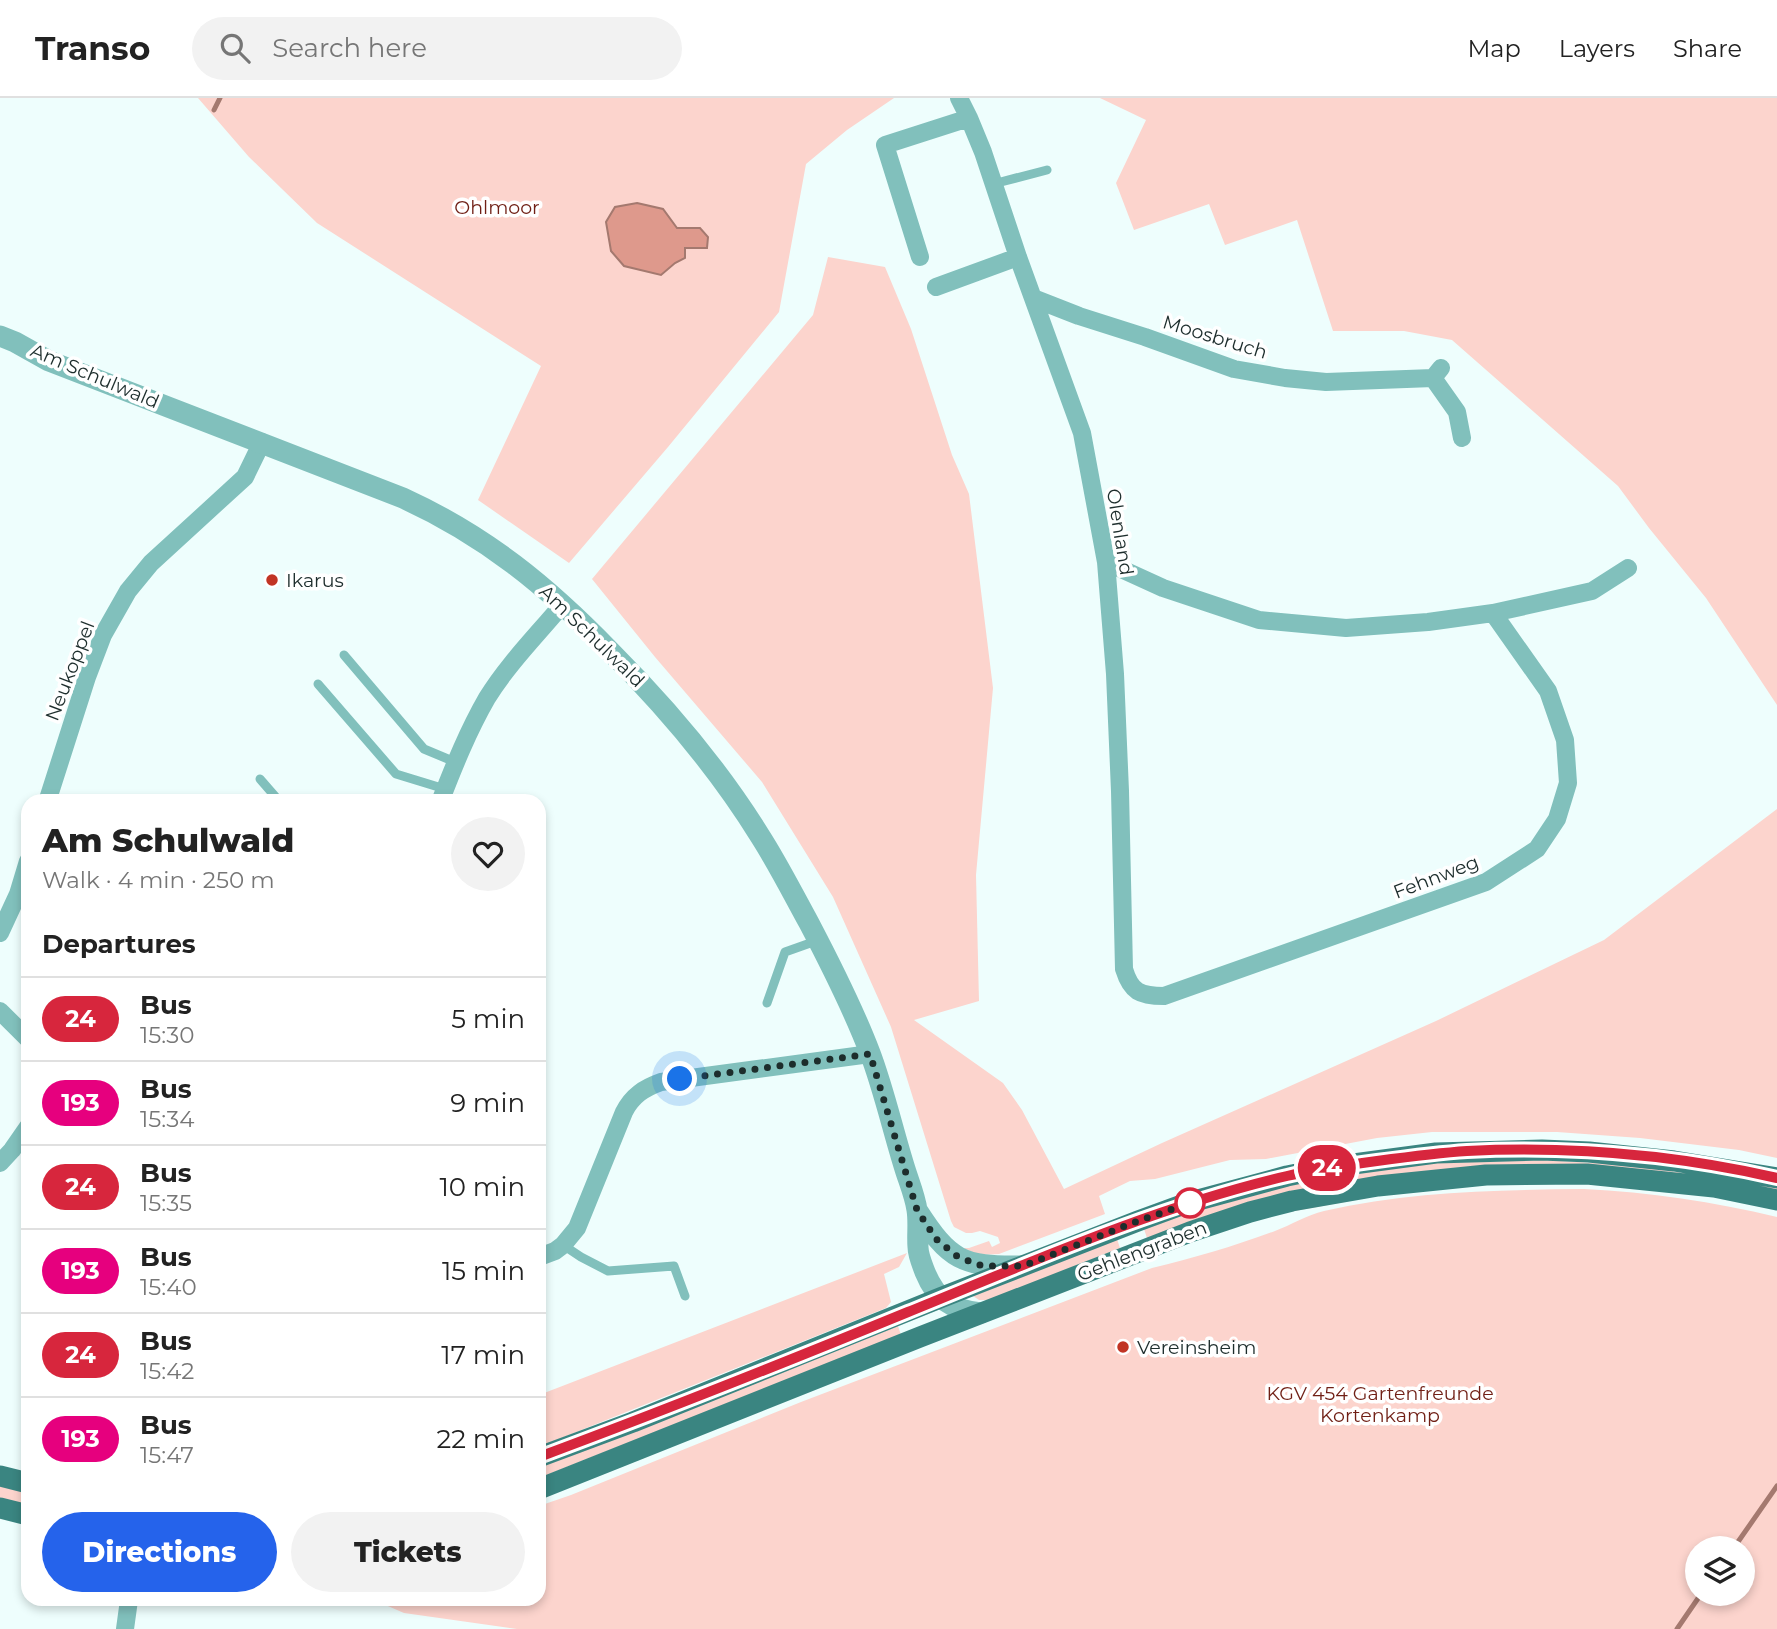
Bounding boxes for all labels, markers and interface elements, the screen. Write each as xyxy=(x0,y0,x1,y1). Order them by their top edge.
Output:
search box xyxy=(192,17,682,80)
text: Transo xyxy=(35,28,150,68)
icon: search xyxy=(216,29,254,67)
text: Search here xyxy=(272,32,427,64)
text: Map xyxy=(1467,34,1521,63)
text: Layers xyxy=(1559,34,1635,63)
text: Share xyxy=(1673,34,1742,63)
park label: Ohlmoor xyxy=(454,196,540,219)
street label: Moosbruch xyxy=(1160,310,1270,364)
street label: Am Schulwald xyxy=(27,339,163,413)
street label: Olenland xyxy=(1102,487,1138,577)
place label: Ikarus xyxy=(286,569,344,592)
marker: Ikarus xyxy=(264,572,280,588)
street label: Am Schulwald xyxy=(535,580,649,692)
street label: Neukoppel xyxy=(40,618,100,724)
button: heart xyxy=(451,817,525,891)
text: Am Schulwald xyxy=(42,820,294,860)
street label: Fehnweg xyxy=(1390,850,1482,904)
text: Walk · 4 min · 250 m xyxy=(42,866,275,894)
text: Departures xyxy=(42,928,196,960)
text: Bus xyxy=(140,989,192,1021)
text: 5 min xyxy=(451,1003,525,1035)
text: 24 xyxy=(65,1004,96,1033)
text: 15:30 xyxy=(140,1021,194,1049)
your location xyxy=(662,1061,697,1096)
text: Bus xyxy=(140,1073,192,1105)
text: 9 min xyxy=(450,1087,525,1119)
text: 193 xyxy=(61,1088,100,1117)
text: 15:34 xyxy=(140,1105,194,1133)
line badge: 24 xyxy=(1296,1145,1358,1191)
text: 24 xyxy=(1312,1153,1342,1182)
text: Bus xyxy=(140,1157,192,1189)
text: 10 min xyxy=(439,1171,525,1203)
text: 24 xyxy=(65,1172,96,1201)
unlabelled marker xyxy=(1175,1188,1205,1218)
text: 15:35 xyxy=(140,1189,192,1217)
street label: Gehlengraben xyxy=(1074,1216,1210,1286)
text: Bus xyxy=(140,1241,192,1273)
text: 15 min xyxy=(442,1255,525,1287)
text: 193 xyxy=(61,1256,100,1285)
text: 15:40 xyxy=(140,1273,197,1301)
text: Bus xyxy=(140,1325,192,1357)
place label: Vereinsheim xyxy=(1137,1336,1256,1359)
text: 17 min xyxy=(441,1339,525,1371)
marker: Vereinsheim xyxy=(1115,1339,1131,1355)
text: 24 xyxy=(65,1340,96,1369)
text: 15:42 xyxy=(140,1357,194,1385)
park label: KGV 454 Gartenfreunde Kortenkamp xyxy=(1266,1382,1494,1427)
text: Bus xyxy=(140,1409,192,1441)
text: 22 min xyxy=(436,1423,525,1455)
text: 193 xyxy=(61,1424,100,1453)
text: 15:47 xyxy=(140,1441,194,1469)
button: Directions xyxy=(42,1512,277,1592)
button: Tickets xyxy=(291,1512,525,1592)
map controls xyxy=(1685,1536,1755,1606)
button: layers xyxy=(1685,1536,1755,1606)

